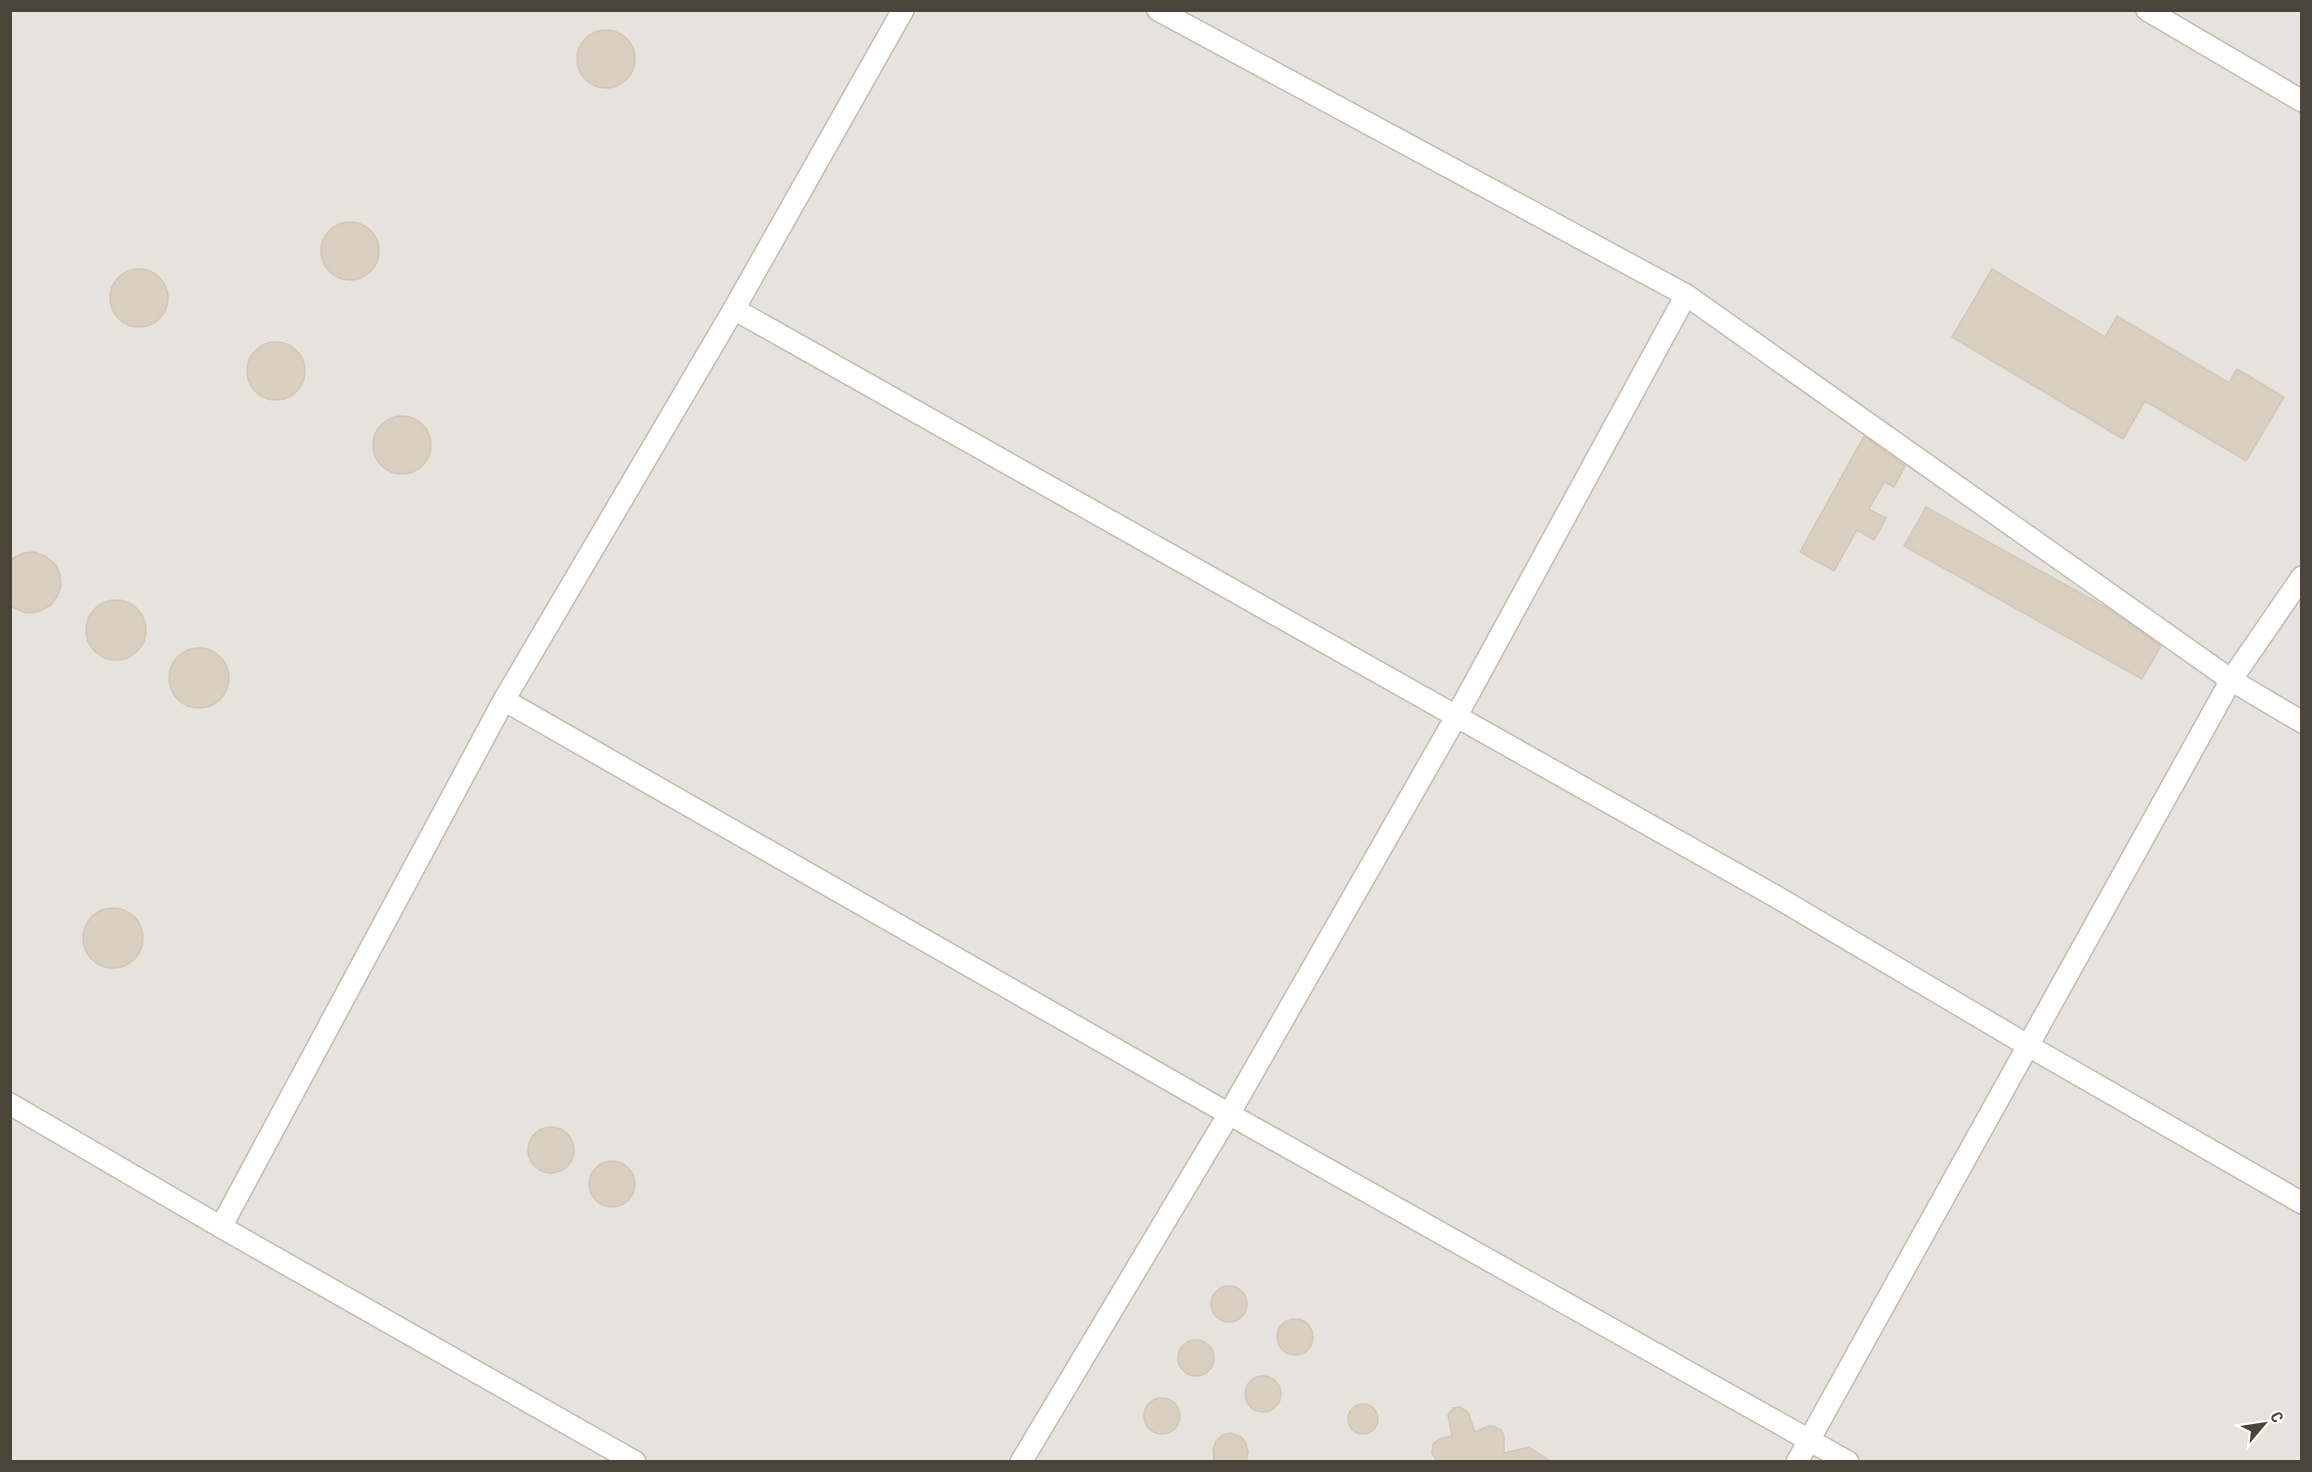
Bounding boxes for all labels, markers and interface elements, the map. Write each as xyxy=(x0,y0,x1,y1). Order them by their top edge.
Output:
north arrow xyxy=(2234,1394,2294,1454)
text: С xyxy=(2266,1408,2287,1426)

